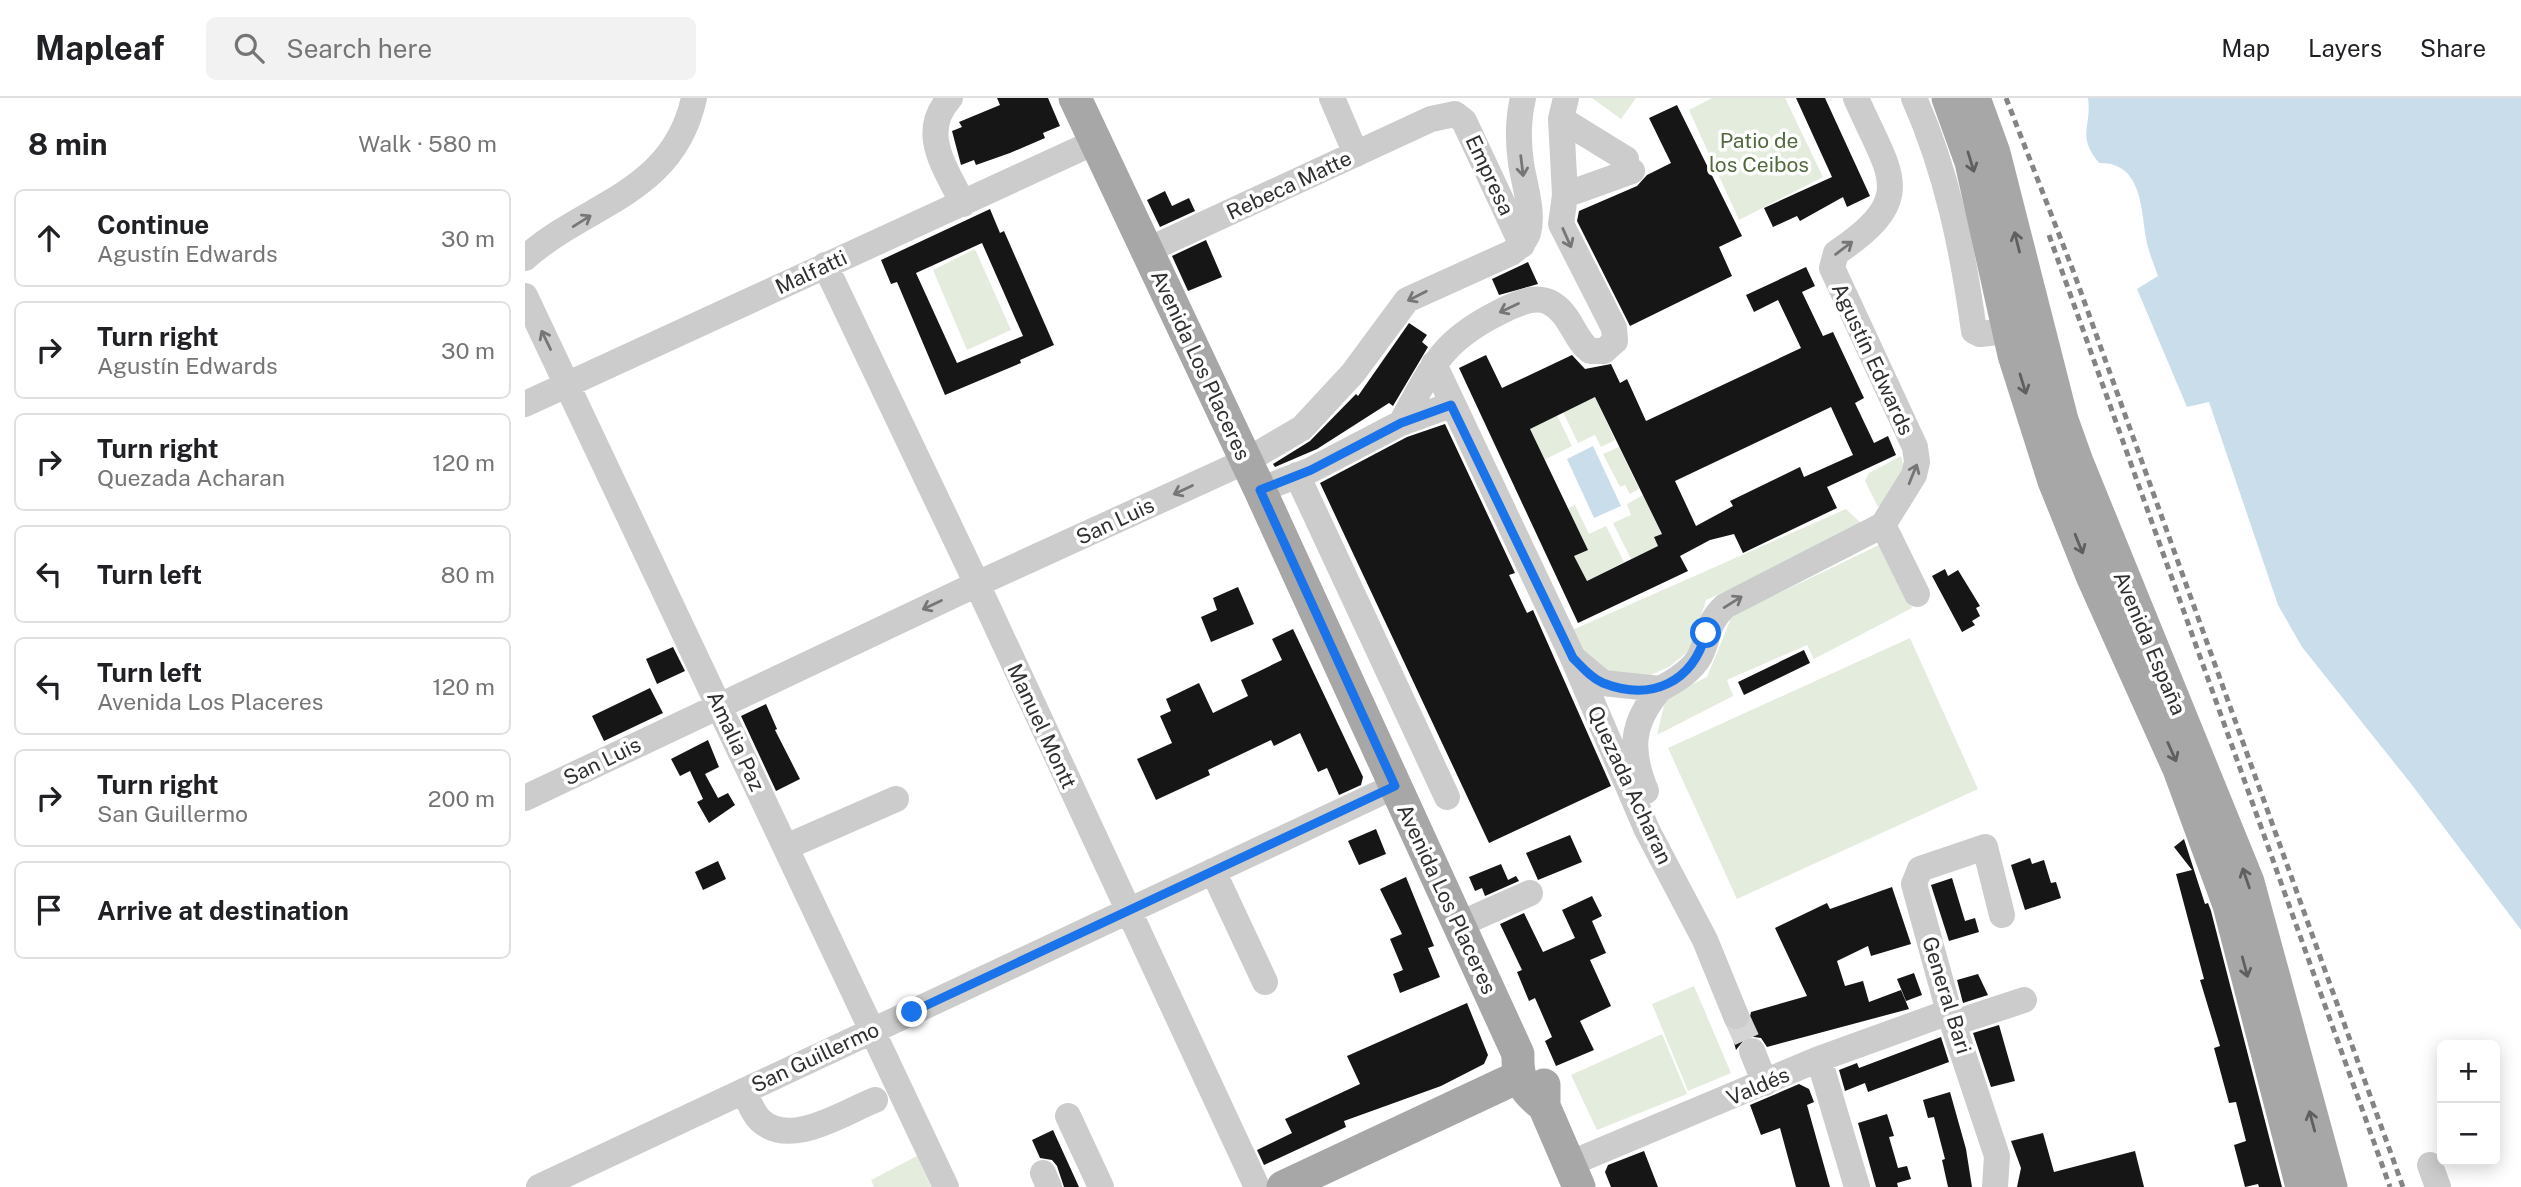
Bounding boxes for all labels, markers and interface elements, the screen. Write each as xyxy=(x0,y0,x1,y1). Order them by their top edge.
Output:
search box xyxy=(206,17,696,80)
text: Mapleaf xyxy=(35,29,164,67)
icon: search xyxy=(230,29,268,67)
text: Search here xyxy=(286,33,432,64)
text: Map xyxy=(2221,34,2270,62)
text: Layers xyxy=(2308,34,2382,62)
text: Share xyxy=(2420,34,2486,62)
text: 8 min xyxy=(28,126,108,162)
park label: Patio de los Ceibos xyxy=(1709,128,1809,177)
text: Walk · 580 m xyxy=(358,130,497,157)
street label: Empresa xyxy=(1461,131,1519,219)
street label: Rebeca Matte xyxy=(1223,145,1355,225)
one-way arrow xyxy=(1965,151,1978,173)
one-way arrow xyxy=(1515,154,1528,177)
text: Continue xyxy=(97,209,209,240)
one-way arrow xyxy=(572,213,592,227)
icon: ahead xyxy=(30,219,68,257)
text: 30 m xyxy=(441,225,495,252)
one-way arrow xyxy=(1561,227,1574,248)
one-way arrow xyxy=(2010,232,2023,254)
text: Agustín Edwards xyxy=(97,240,278,267)
one-way arrow xyxy=(1834,240,1853,255)
street label: Malfatti xyxy=(771,245,851,299)
street label: Avenida Los Placeres xyxy=(1146,266,1256,464)
street label: Agustín Edwards xyxy=(1827,279,1919,439)
one-way arrow xyxy=(1407,289,1428,303)
one-way arrow xyxy=(1499,302,1520,315)
text: Turn right xyxy=(97,321,219,352)
one-way arrow xyxy=(539,330,553,351)
icon: right xyxy=(30,331,68,369)
text: 30 m xyxy=(441,337,495,364)
text: Agustín Edwards xyxy=(97,352,278,379)
one-way arrow xyxy=(2018,372,2031,394)
text: Turn right xyxy=(97,433,219,464)
icon: right xyxy=(30,443,68,481)
text: 120 m xyxy=(432,449,495,476)
text: Quezada Acharan xyxy=(97,464,285,491)
one-way arrow xyxy=(1907,464,1920,485)
one-way arrow xyxy=(1173,484,1194,497)
street label: San Luis xyxy=(1072,492,1158,550)
one-way arrow xyxy=(2074,533,2087,555)
icon: left xyxy=(30,555,68,593)
text: Turn left xyxy=(97,559,202,590)
text: 80 m xyxy=(441,561,495,588)
street label: Avenida España xyxy=(2108,567,2192,719)
one-way arrow xyxy=(1723,594,1743,608)
one-way arrow xyxy=(922,599,943,612)
route start xyxy=(1690,617,1721,648)
text: Turn left xyxy=(97,657,202,688)
street label: Manuel Montt xyxy=(1002,659,1082,793)
icon: left xyxy=(30,667,68,705)
text: 120 m xyxy=(432,673,495,700)
street label: Amalia Paz xyxy=(702,687,770,795)
text: Avenida Los Placeres xyxy=(97,688,323,715)
street label: Quezada Acharan xyxy=(1582,702,1678,868)
street label: San Luis xyxy=(559,732,645,790)
one-way arrow xyxy=(2166,741,2179,762)
text: Turn right xyxy=(97,769,219,800)
icon: right xyxy=(30,779,68,817)
text: 200 m xyxy=(428,785,495,812)
text: San Guillermo xyxy=(97,800,248,827)
street label: Avenida Los Placeres xyxy=(1392,800,1502,998)
one-way arrow xyxy=(2239,867,2251,889)
icon: arrive xyxy=(30,891,68,929)
text: Arrive at destination xyxy=(97,895,349,926)
street label: General Bari xyxy=(1917,933,1977,1057)
one-way arrow xyxy=(2240,956,2253,978)
route end xyxy=(896,996,927,1027)
street label: San Guillermo xyxy=(747,1017,883,1097)
map controls xyxy=(2437,1040,2500,1166)
button: + xyxy=(2437,1040,2500,1103)
street label: Valdés xyxy=(1723,1062,1793,1110)
button: − xyxy=(2437,1103,2500,1166)
one-way arrow xyxy=(2305,1111,2318,1133)

